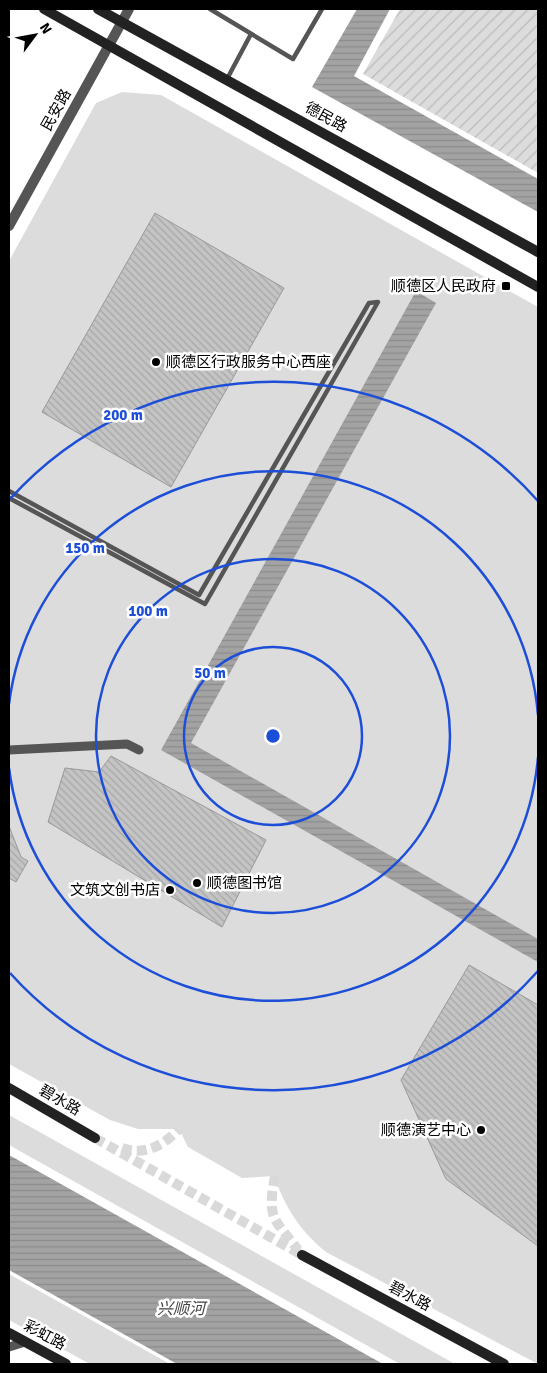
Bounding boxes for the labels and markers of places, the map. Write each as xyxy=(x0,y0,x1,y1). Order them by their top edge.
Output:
place label: 顺德区人民政府 xyxy=(391,277,496,295)
marker: 顺德区人民政府 xyxy=(500,280,512,292)
place label: 顺德区行政服务中心西座 xyxy=(166,353,331,371)
marker: 顺德区行政服务中心西座 xyxy=(150,356,162,368)
centre of rings xyxy=(264,727,282,745)
place label: 顺德图书馆 xyxy=(207,874,282,892)
marker: 顺德图书馆 xyxy=(191,877,203,889)
place label: 文筑文创书店 xyxy=(70,881,160,899)
marker: 文筑文创书店 xyxy=(164,884,176,896)
place label: 顺德演艺中心 xyxy=(381,1121,471,1139)
marker: 顺德演艺中心 xyxy=(475,1124,487,1136)

